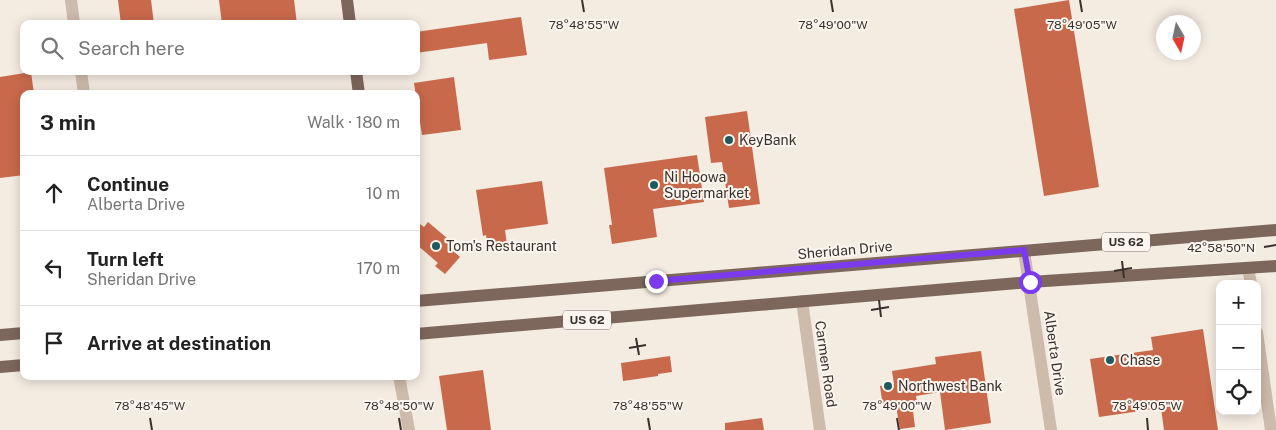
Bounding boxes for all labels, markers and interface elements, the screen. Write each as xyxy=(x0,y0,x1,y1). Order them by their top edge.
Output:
north arrow xyxy=(1156,15,1201,60)
text: 78°48'55"W xyxy=(549,18,620,32)
text: 78°49'00"W xyxy=(798,18,868,32)
text: 78°49'05"W xyxy=(1047,18,1117,32)
search box xyxy=(20,20,420,75)
icon: search xyxy=(38,34,66,62)
text: Search here xyxy=(78,37,185,59)
text: 3 min xyxy=(40,110,96,135)
text: Walk · 180 m xyxy=(307,113,400,132)
place label: KeyBank xyxy=(739,132,797,148)
marker: KeyBank xyxy=(723,134,735,146)
place label: Ni Hoowa Supermarket xyxy=(664,169,749,201)
text: Continue xyxy=(87,173,169,195)
icon: ahead xyxy=(40,179,68,207)
marker: Ni Hoowa Supermarket xyxy=(648,179,660,191)
text: 10 m xyxy=(366,184,400,203)
text: Alberta Drive xyxy=(87,195,185,214)
road number: US 62 xyxy=(1102,232,1150,252)
place label: Tom's Restaurant xyxy=(446,238,557,254)
street label: Sheridan Drive xyxy=(797,238,893,262)
marker: Tom's Restaurant xyxy=(430,240,442,252)
text: 42°58'50"N xyxy=(1187,241,1255,255)
text: Turn left xyxy=(87,248,164,270)
icon: left xyxy=(40,254,68,282)
text: 170 m xyxy=(357,259,400,278)
text: Sheridan Drive xyxy=(87,270,196,289)
route end xyxy=(645,270,668,293)
route start xyxy=(1019,271,1042,294)
map controls xyxy=(1216,280,1261,415)
button: + xyxy=(1216,280,1261,325)
street label: Alberta Drive xyxy=(1041,309,1069,397)
road number: US 62 xyxy=(563,310,611,330)
street label: Carmen Road xyxy=(812,320,840,408)
button: − xyxy=(1216,325,1261,370)
icon: arrive xyxy=(40,329,68,357)
text: Arrive at destination xyxy=(87,332,271,354)
place label: Chase xyxy=(1120,352,1160,368)
marker: Chase xyxy=(1104,354,1116,366)
button: locate xyxy=(1216,370,1261,415)
place label: Northwest Bank xyxy=(898,378,1003,394)
marker: Northwest Bank xyxy=(882,380,894,392)
text: 78°48'45"W xyxy=(115,399,186,413)
text: 78°48'50"W xyxy=(364,399,435,413)
text: 78°48'55"W xyxy=(613,399,684,413)
text: 78°49'00"W xyxy=(862,399,932,413)
text: 78°49'05"W xyxy=(1112,399,1182,413)

